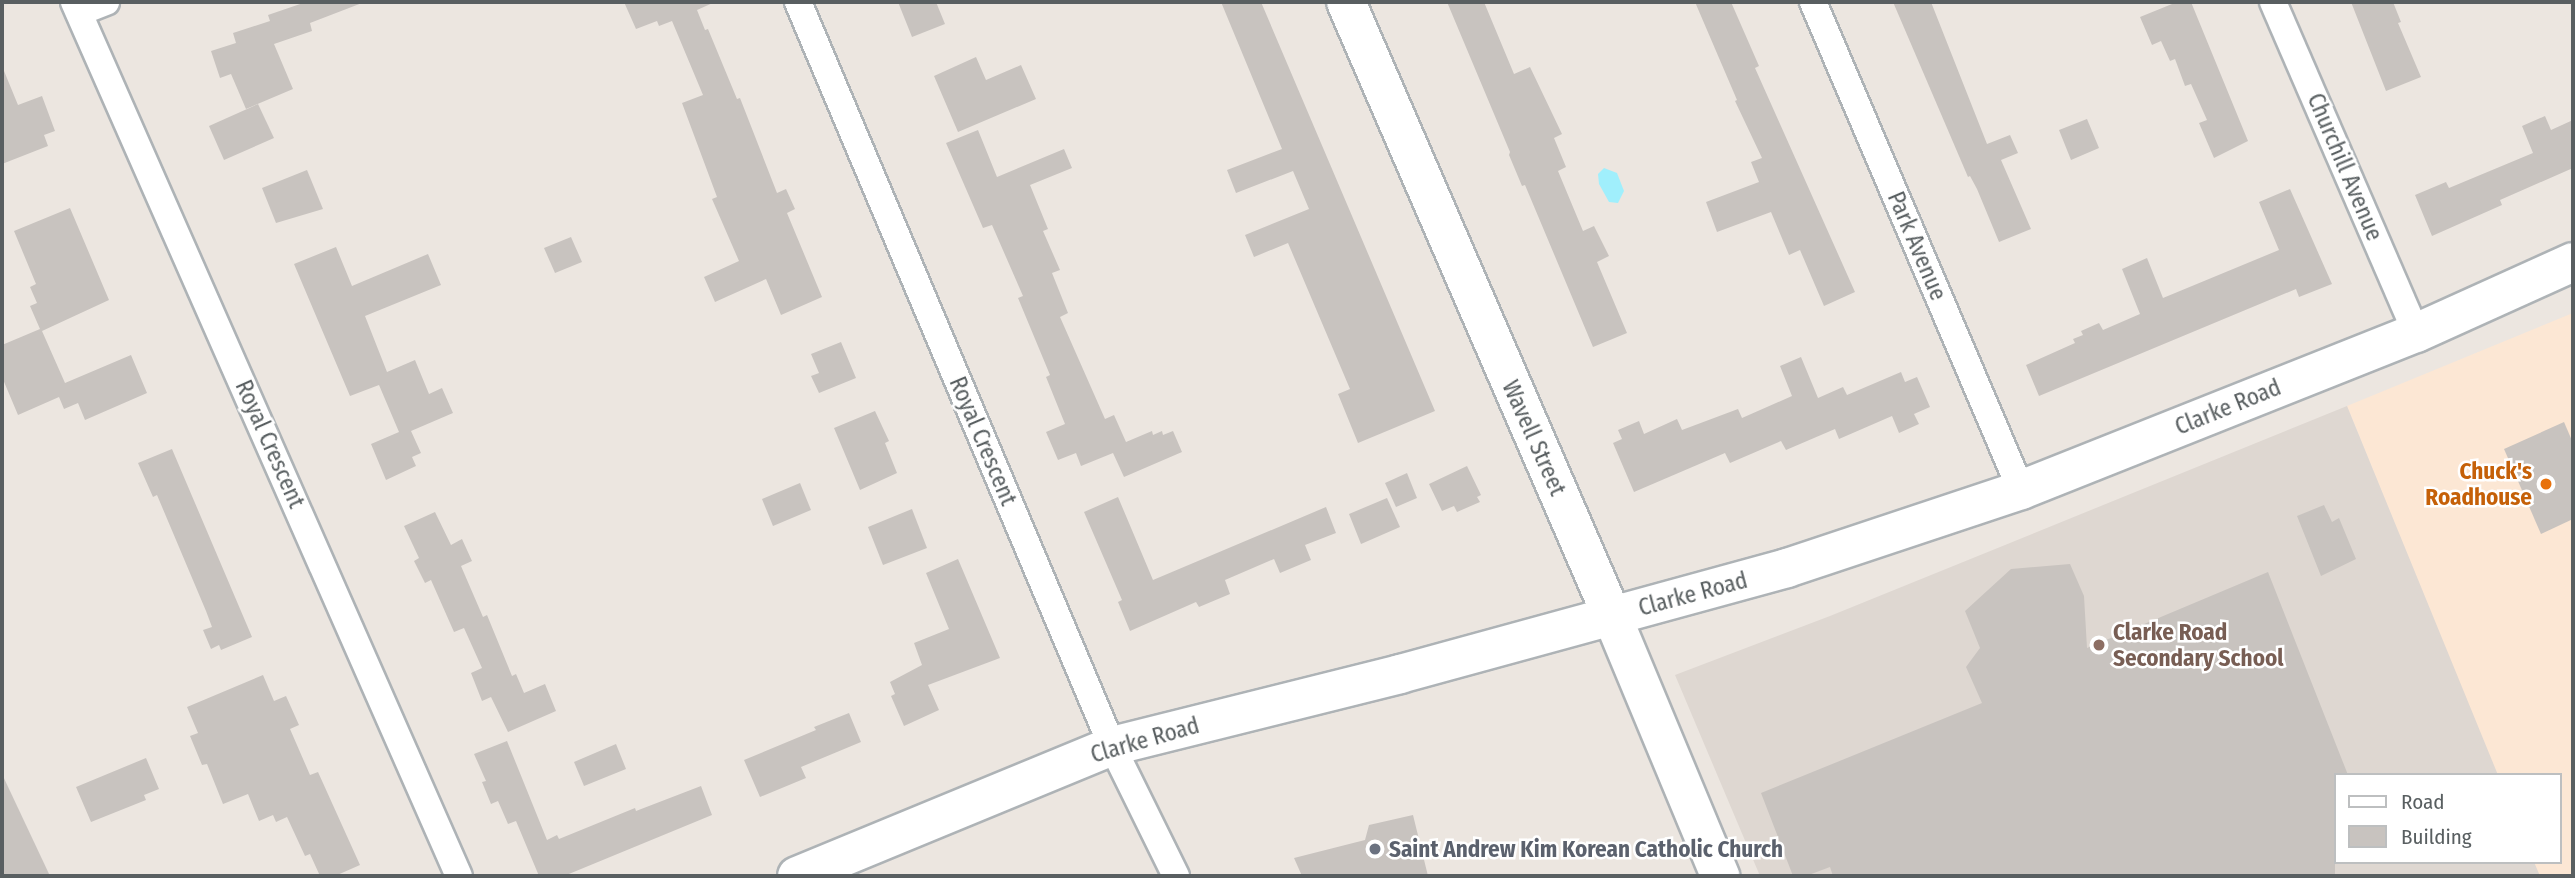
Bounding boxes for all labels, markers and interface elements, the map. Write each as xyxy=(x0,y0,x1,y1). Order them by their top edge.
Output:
street label: Churchill Avenue xyxy=(2302,89,2388,245)
street label: Park Avenue xyxy=(1882,188,1952,304)
street label: Royal Crescent xyxy=(944,373,1022,509)
street label: Clarke Road xyxy=(2171,373,2285,441)
street label: Royal Crescent xyxy=(230,376,310,512)
street label: Wavell Street xyxy=(1496,376,1572,500)
place label: Chuck's Roadhouse xyxy=(2425,457,2532,511)
marker: Chuck's Roadhouse xyxy=(2538,476,2554,492)
street label: Clarke Road xyxy=(1635,566,1751,622)
place label: Clarke Road Secondary School xyxy=(2113,618,2283,672)
marker: Clarke Road Secondary School xyxy=(2091,637,2107,653)
street label: Clarke Road xyxy=(1088,711,1202,769)
legend xyxy=(2334,773,2561,864)
text: Road xyxy=(2401,789,2445,815)
text: Building xyxy=(2401,824,2472,850)
place label: Saint Andrew Kim Korean Catholic Church xyxy=(1389,835,1783,863)
marker: Saint Andrew Kim Korean Catholic Church xyxy=(1367,841,1383,857)

